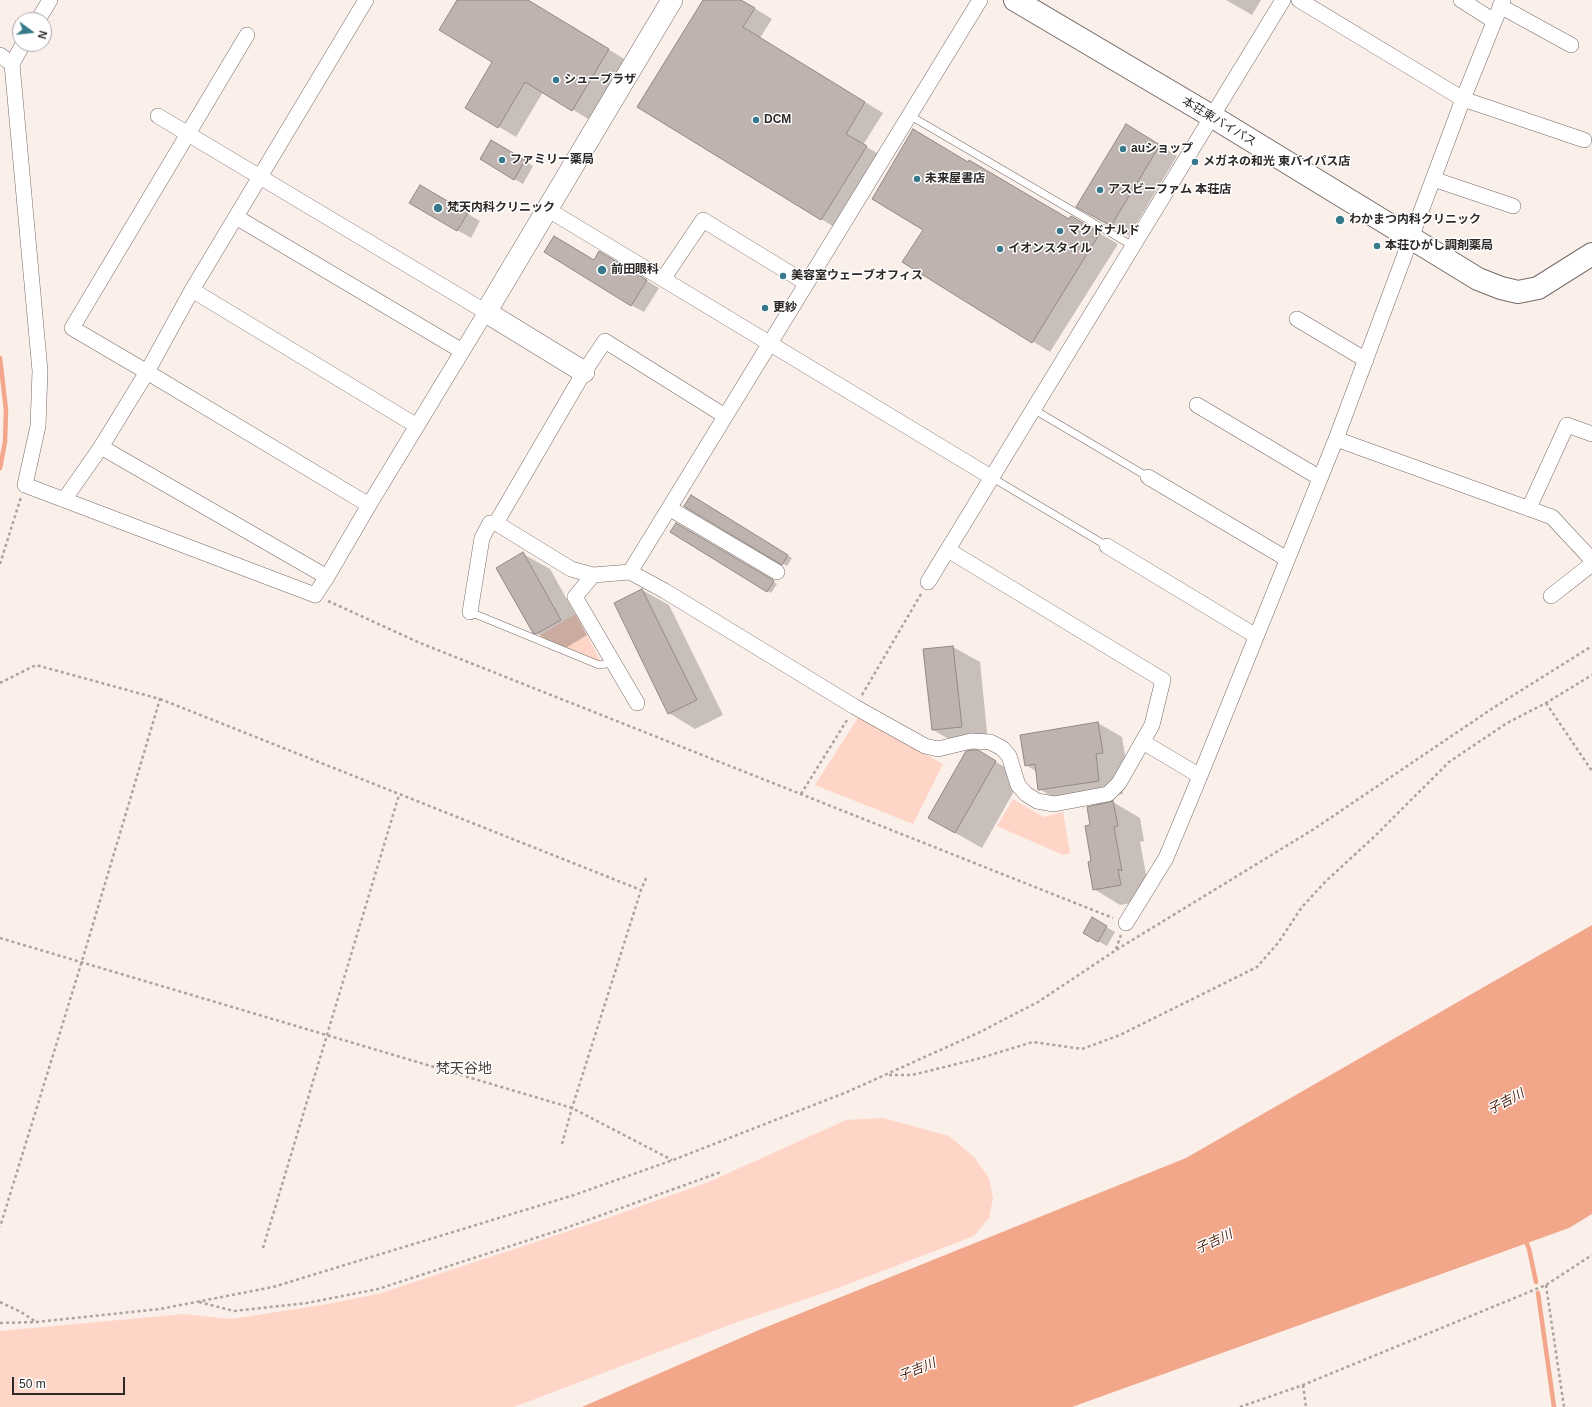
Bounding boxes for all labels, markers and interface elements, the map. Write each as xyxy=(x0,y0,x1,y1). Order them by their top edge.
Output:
north arrow xyxy=(12,12,52,52)
text: N xyxy=(36,29,49,40)
place label: シュープラザ xyxy=(564,73,636,87)
marker: シュープラザ xyxy=(551,75,561,85)
street label: 本荘東バイパス xyxy=(1179,94,1259,150)
place label: DCM xyxy=(764,113,791,127)
marker: DCM xyxy=(751,115,761,125)
place label: auショップ xyxy=(1131,142,1193,156)
marker: auショップ xyxy=(1118,144,1128,154)
place label: ファミリー薬局 xyxy=(510,153,594,167)
marker: ファミリー薬局 xyxy=(497,155,507,165)
place label: メガネの和光 東バイパス店 xyxy=(1203,155,1350,169)
marker: メガネの和光 東バイパス店 xyxy=(1190,157,1200,167)
place label: 未来屋書店 xyxy=(925,172,985,186)
marker: 未来屋書店 xyxy=(912,174,922,184)
place label: アスビーファム 本荘店 xyxy=(1108,183,1231,197)
marker: アスビーファム 本荘店 xyxy=(1095,185,1105,195)
place label: 梵天内科クリニック xyxy=(447,201,555,215)
marker: 梵天内科クリニック xyxy=(432,202,444,214)
place label: わかまつ内科クリニック xyxy=(1349,213,1481,227)
marker: わかまつ内科クリニック xyxy=(1334,214,1346,226)
place label: マクドナルド xyxy=(1068,224,1140,238)
marker: マクドナルド xyxy=(1055,226,1065,236)
place label: 本荘ひがし調剤薬局 xyxy=(1385,239,1493,253)
marker: 本荘ひがし調剤薬局 xyxy=(1372,241,1382,251)
place label: イオンスタイル xyxy=(1008,242,1092,256)
marker: イオンスタイル xyxy=(995,244,1005,254)
place label: 前田眼科 xyxy=(611,263,659,277)
marker: 前田眼科 xyxy=(596,264,608,276)
place label: 美容室ウェーブオフィス xyxy=(791,269,923,283)
marker: 美容室ウェーブオフィス xyxy=(778,271,788,281)
place label: 更紗 xyxy=(773,301,797,315)
marker: 更紗 xyxy=(760,303,770,313)
district label: 梵天谷地 xyxy=(436,1061,492,1077)
water label: 子吉川 xyxy=(1485,1086,1527,1118)
water label: 子吉川 xyxy=(1193,1227,1235,1257)
water label: 子吉川 xyxy=(896,1355,938,1385)
scale bar xyxy=(14,1369,127,1395)
text: 50 m xyxy=(19,1377,46,1391)

